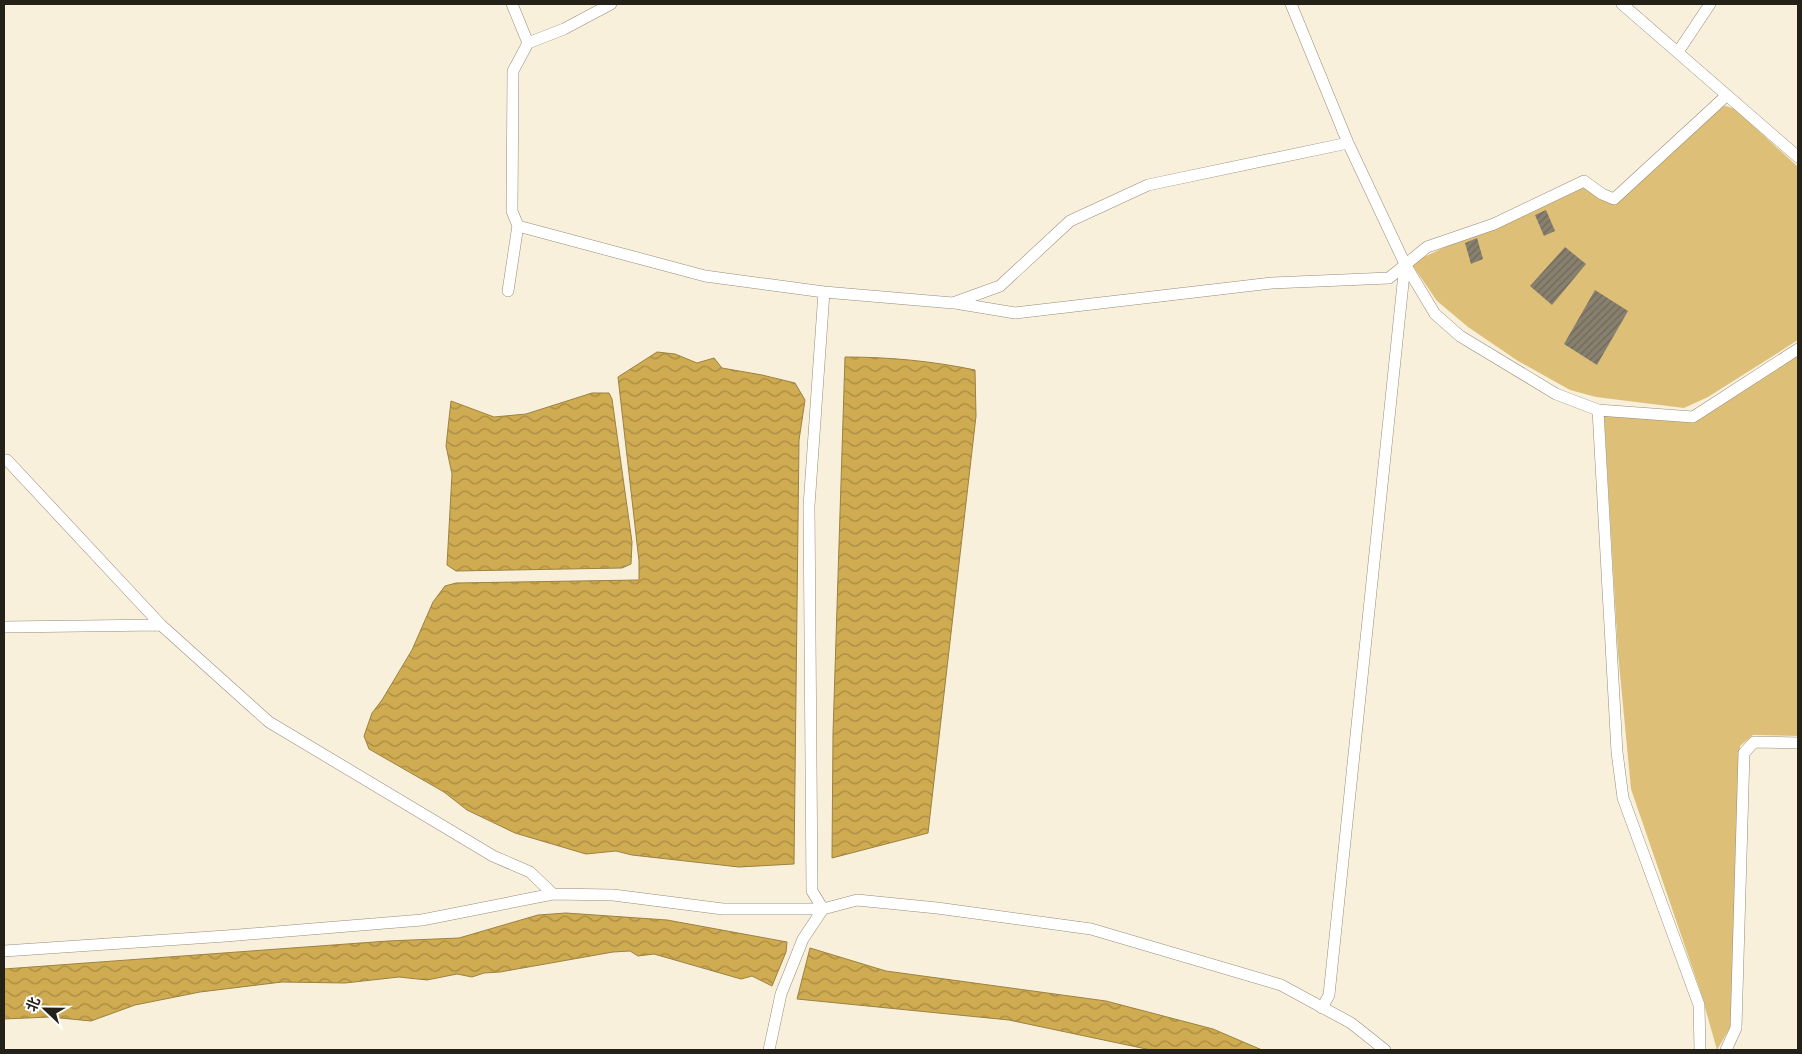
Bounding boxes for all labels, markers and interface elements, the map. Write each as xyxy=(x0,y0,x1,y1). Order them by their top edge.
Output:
north arrow xyxy=(20,984,70,1034)
text: 北 xyxy=(23,995,43,1014)

